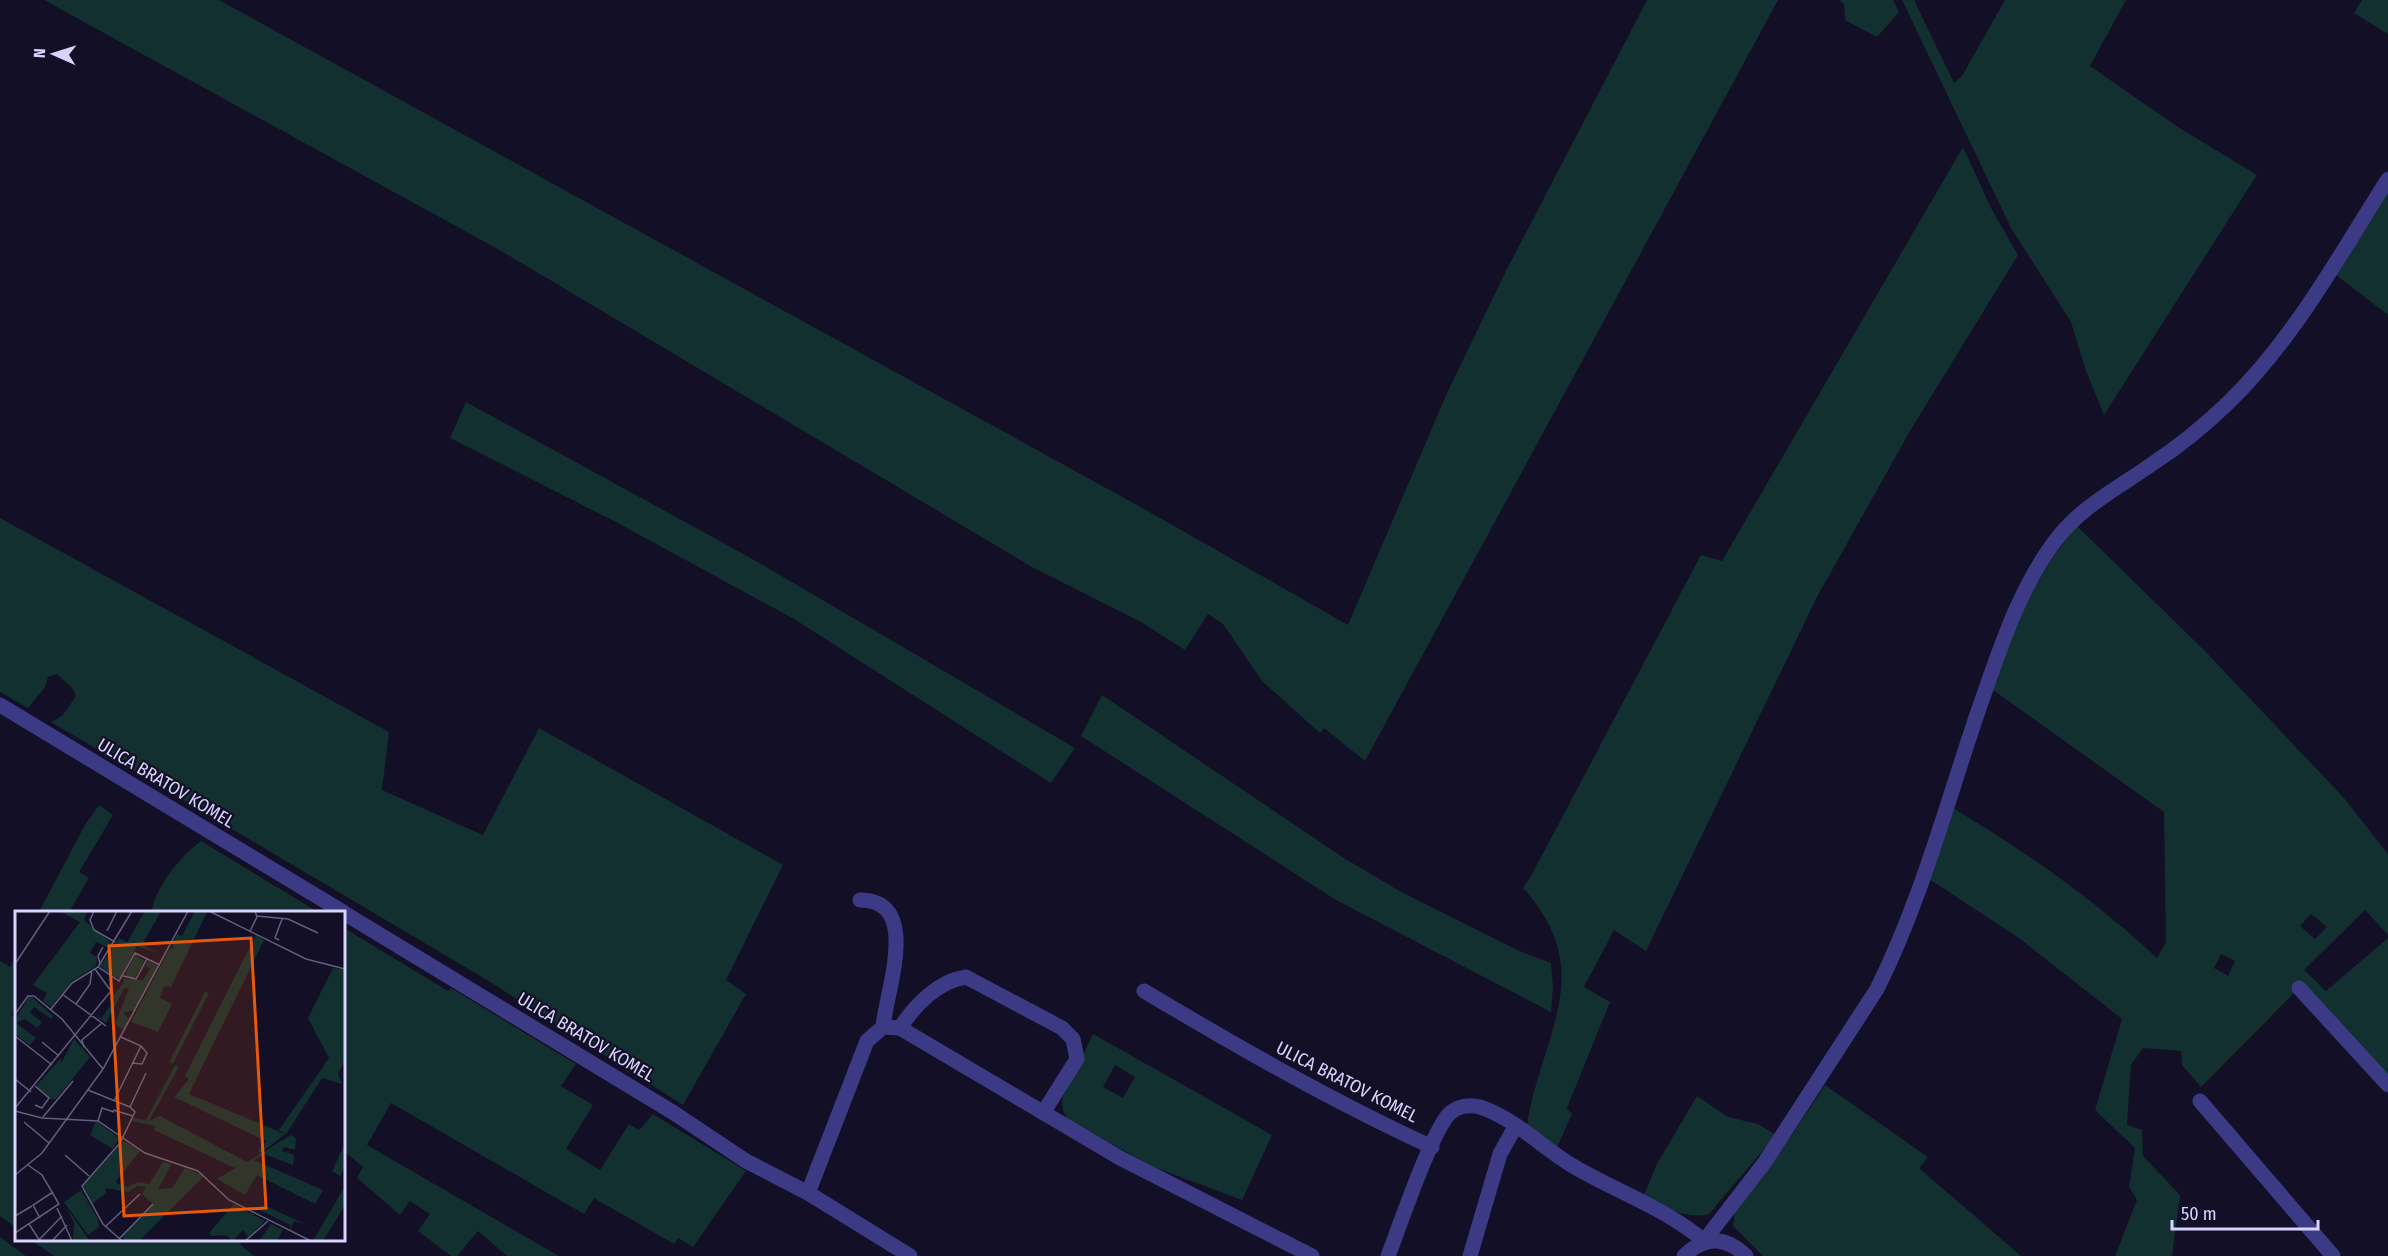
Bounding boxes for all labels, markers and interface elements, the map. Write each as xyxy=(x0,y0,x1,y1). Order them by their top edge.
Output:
north arrow xyxy=(24,24,84,84)
text: N xyxy=(30,48,49,59)
street label: ULICA BRATOV KOMEL xyxy=(93,733,239,833)
inset map xyxy=(15,911,345,1241)
street label: ULICA BRATOV KOMEL xyxy=(513,987,659,1087)
street label: ULICA BRATOV KOMEL xyxy=(1272,1037,1422,1127)
scale bar xyxy=(2172,1193,2318,1231)
text: 50 m xyxy=(2181,1203,2217,1225)

